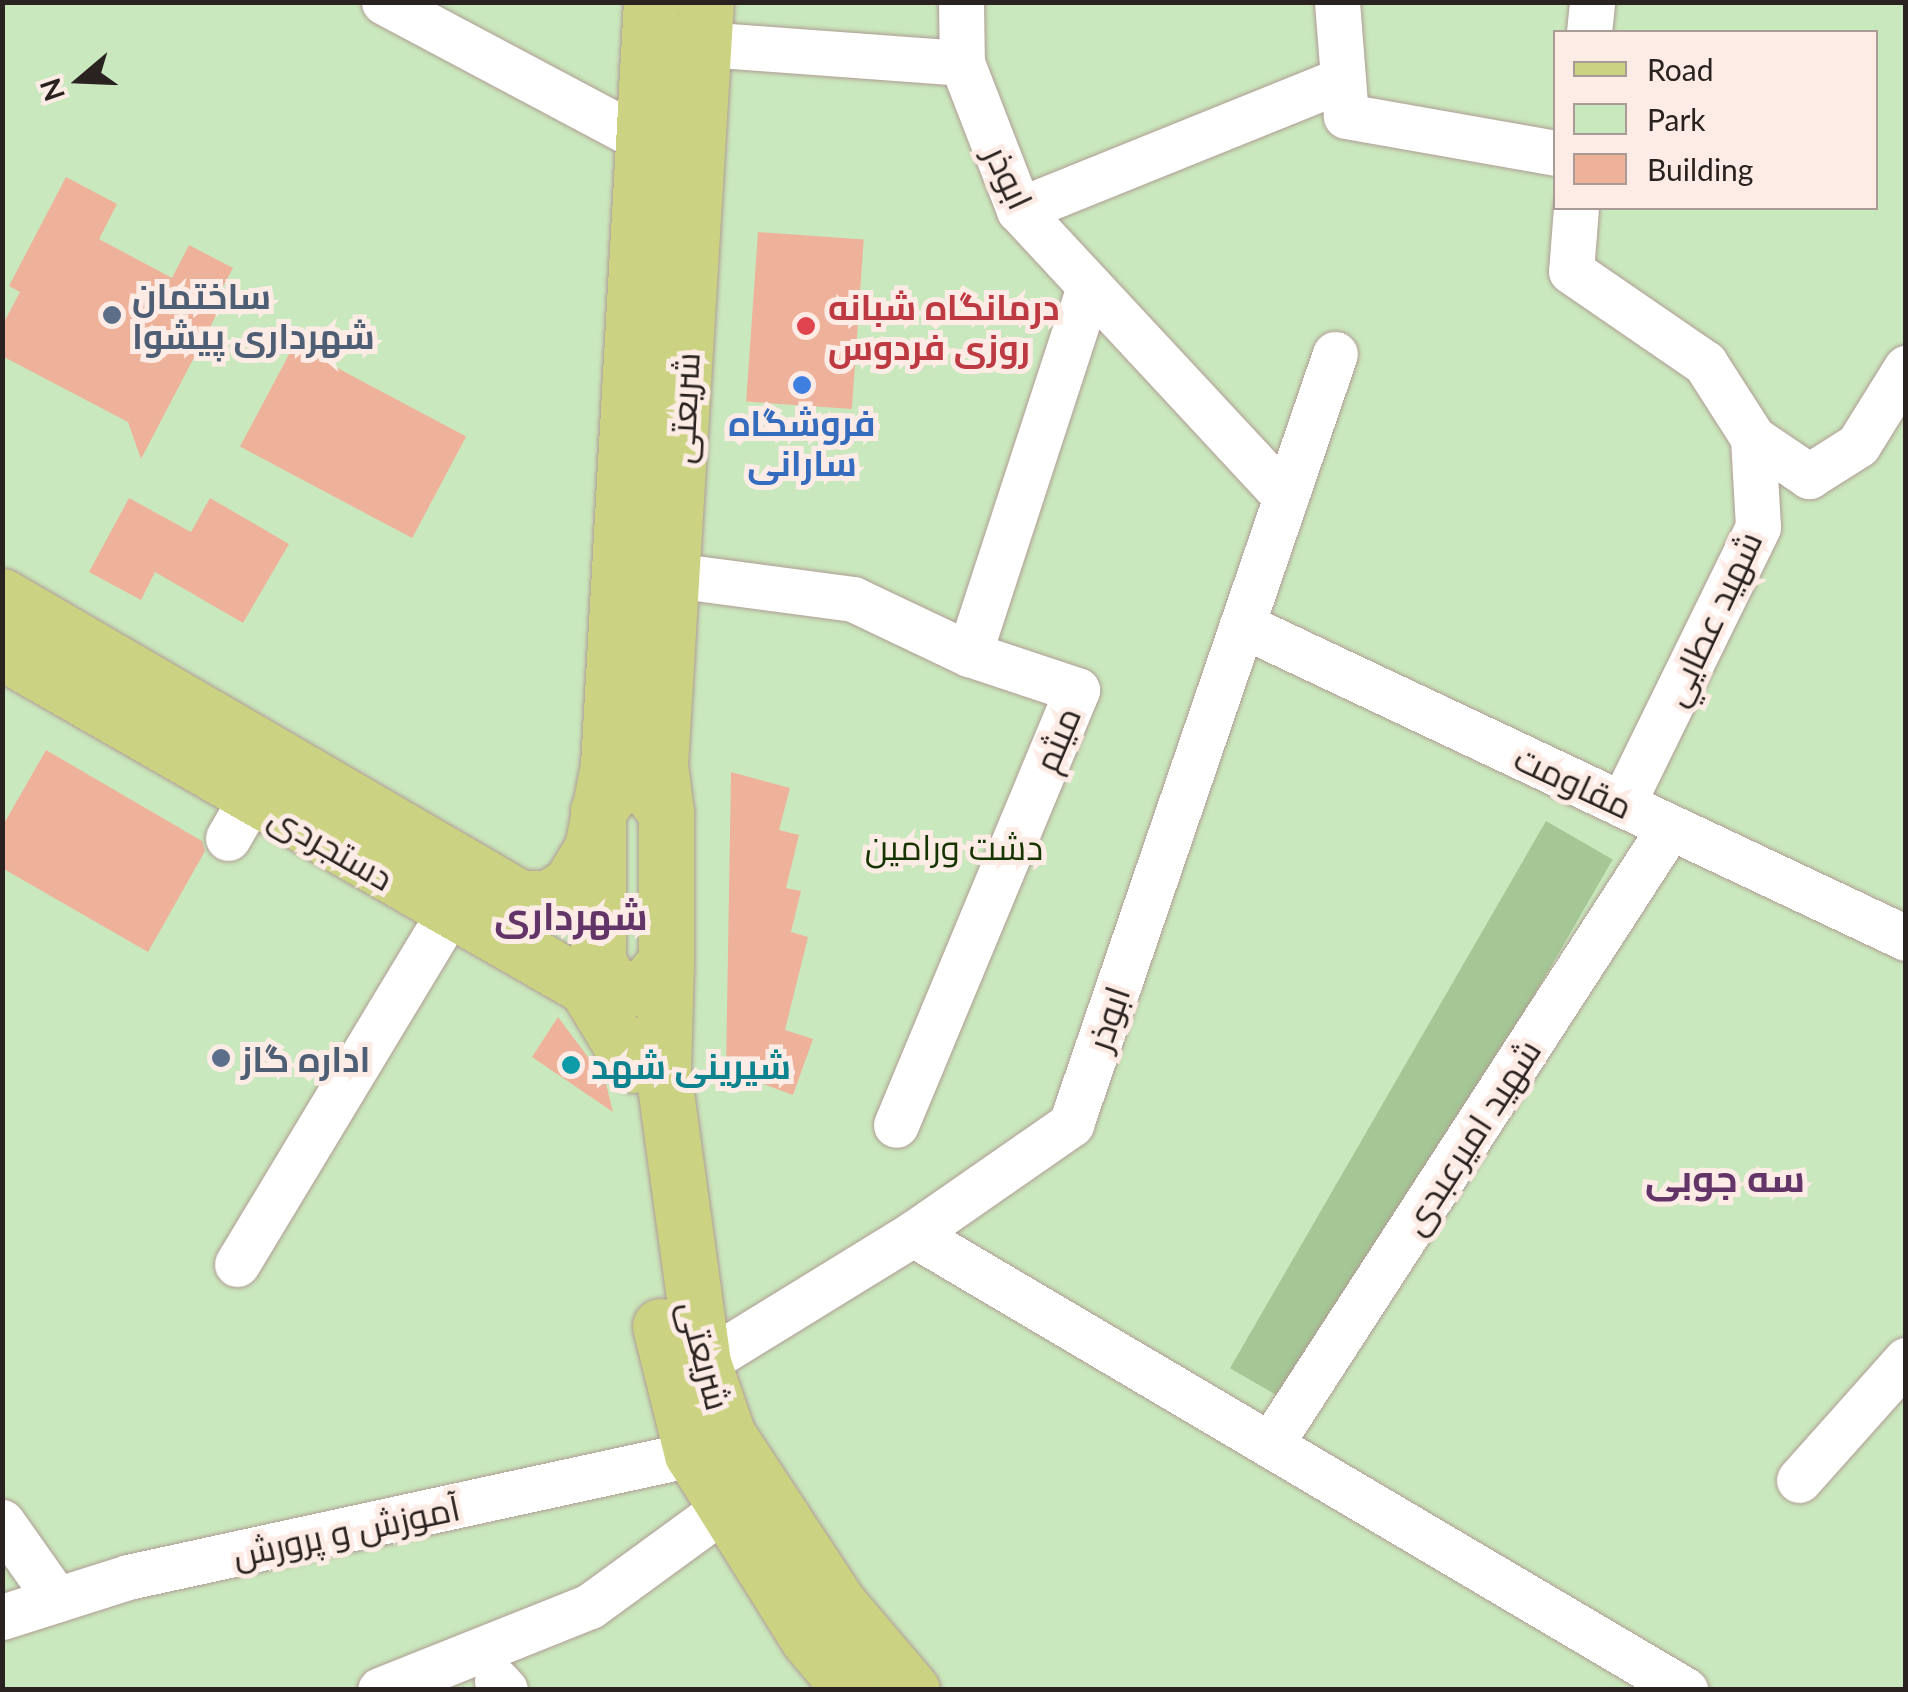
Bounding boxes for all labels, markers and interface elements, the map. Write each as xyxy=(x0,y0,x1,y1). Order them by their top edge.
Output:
north arrow xyxy=(30,30,130,130)
legend xyxy=(1553,30,1878,210)
text: Road xyxy=(1647,51,1714,87)
text: N xyxy=(32,74,71,106)
text: Park xyxy=(1647,101,1706,137)
street label: ابوذر xyxy=(977,139,1043,215)
text: Building xyxy=(1647,151,1753,187)
place label: ساختمان شهرداری پیشوا xyxy=(132,274,375,356)
place label: درمانگاه شبانه روزی فردوس xyxy=(828,285,1060,367)
marker: ساختمان شهرداری پیشوا xyxy=(101,304,123,326)
marker: درمانگاه شبانه روزی فردوس xyxy=(793,313,819,339)
street label: شریعتی xyxy=(659,351,707,465)
marker: فروشگاه سارانی xyxy=(791,374,813,396)
place label: فروشگاه سارانی xyxy=(728,401,876,483)
street label: شهيد عطايي xyxy=(1652,524,1770,712)
street label: میثم xyxy=(1024,700,1088,778)
street label: مقاومت xyxy=(1508,735,1640,827)
street label: دستجردی xyxy=(263,794,401,898)
park label: دشت ورامین xyxy=(865,825,1043,867)
district label: شهرداری xyxy=(494,893,648,939)
street label: ابوذر xyxy=(1077,980,1137,1056)
street label: شهید امیرعبدی xyxy=(1391,1031,1549,1241)
place label: اداره گاز xyxy=(241,1037,371,1079)
place label: شیرینی شهد xyxy=(591,1044,791,1086)
marker: اداره گاز xyxy=(210,1047,232,1069)
marker: شیرینی شهد xyxy=(560,1054,582,1076)
district label: سه جوبی xyxy=(1645,1155,1805,1201)
street label: شریعتی xyxy=(671,1296,741,1414)
street label: آموزش و پرورش xyxy=(229,1485,463,1575)

